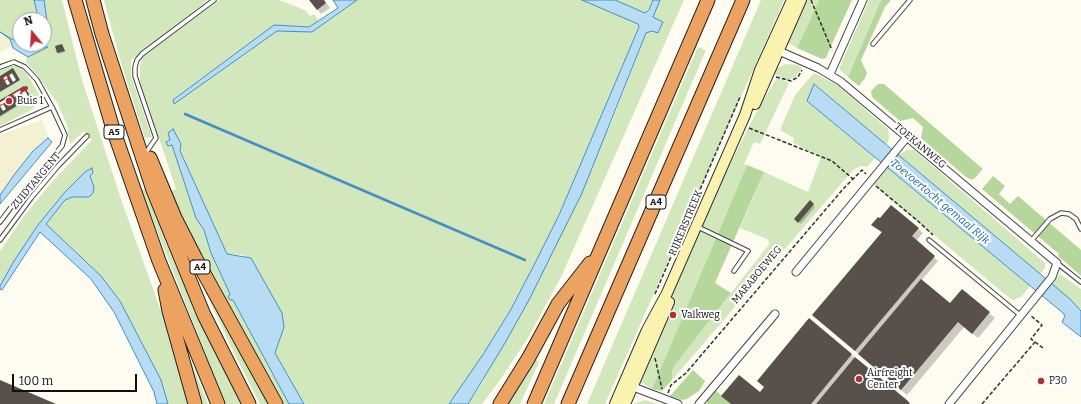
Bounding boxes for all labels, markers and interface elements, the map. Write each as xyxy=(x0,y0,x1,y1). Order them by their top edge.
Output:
north arrow xyxy=(12,12,52,52)
text: N xyxy=(22,14,34,29)
place label: Buis 1 xyxy=(17,95,43,107)
marker: Buis 1 xyxy=(4,96,14,106)
street label: TOEKANWEG xyxy=(892,121,948,171)
road number: A5 xyxy=(104,125,124,139)
street label: ZUIDTANGENT xyxy=(9,150,63,212)
water label: Toevoertocht gemaal Rijk xyxy=(888,157,992,247)
street label: RIJKERSTREEK xyxy=(667,188,705,258)
road number: A4 xyxy=(646,195,666,209)
street label: MARABOEWEG xyxy=(729,244,785,306)
road number: A4 xyxy=(190,260,210,274)
place label: Valkweg xyxy=(681,309,720,321)
marker: Valkweg xyxy=(668,310,678,320)
scale bar xyxy=(14,366,139,392)
place label: Airfreight Center xyxy=(867,367,913,390)
text: 100 m xyxy=(19,374,53,388)
marker: Airfreight Center xyxy=(854,374,864,384)
place label: P30 xyxy=(1049,375,1067,387)
marker: P30 xyxy=(1036,376,1046,386)

